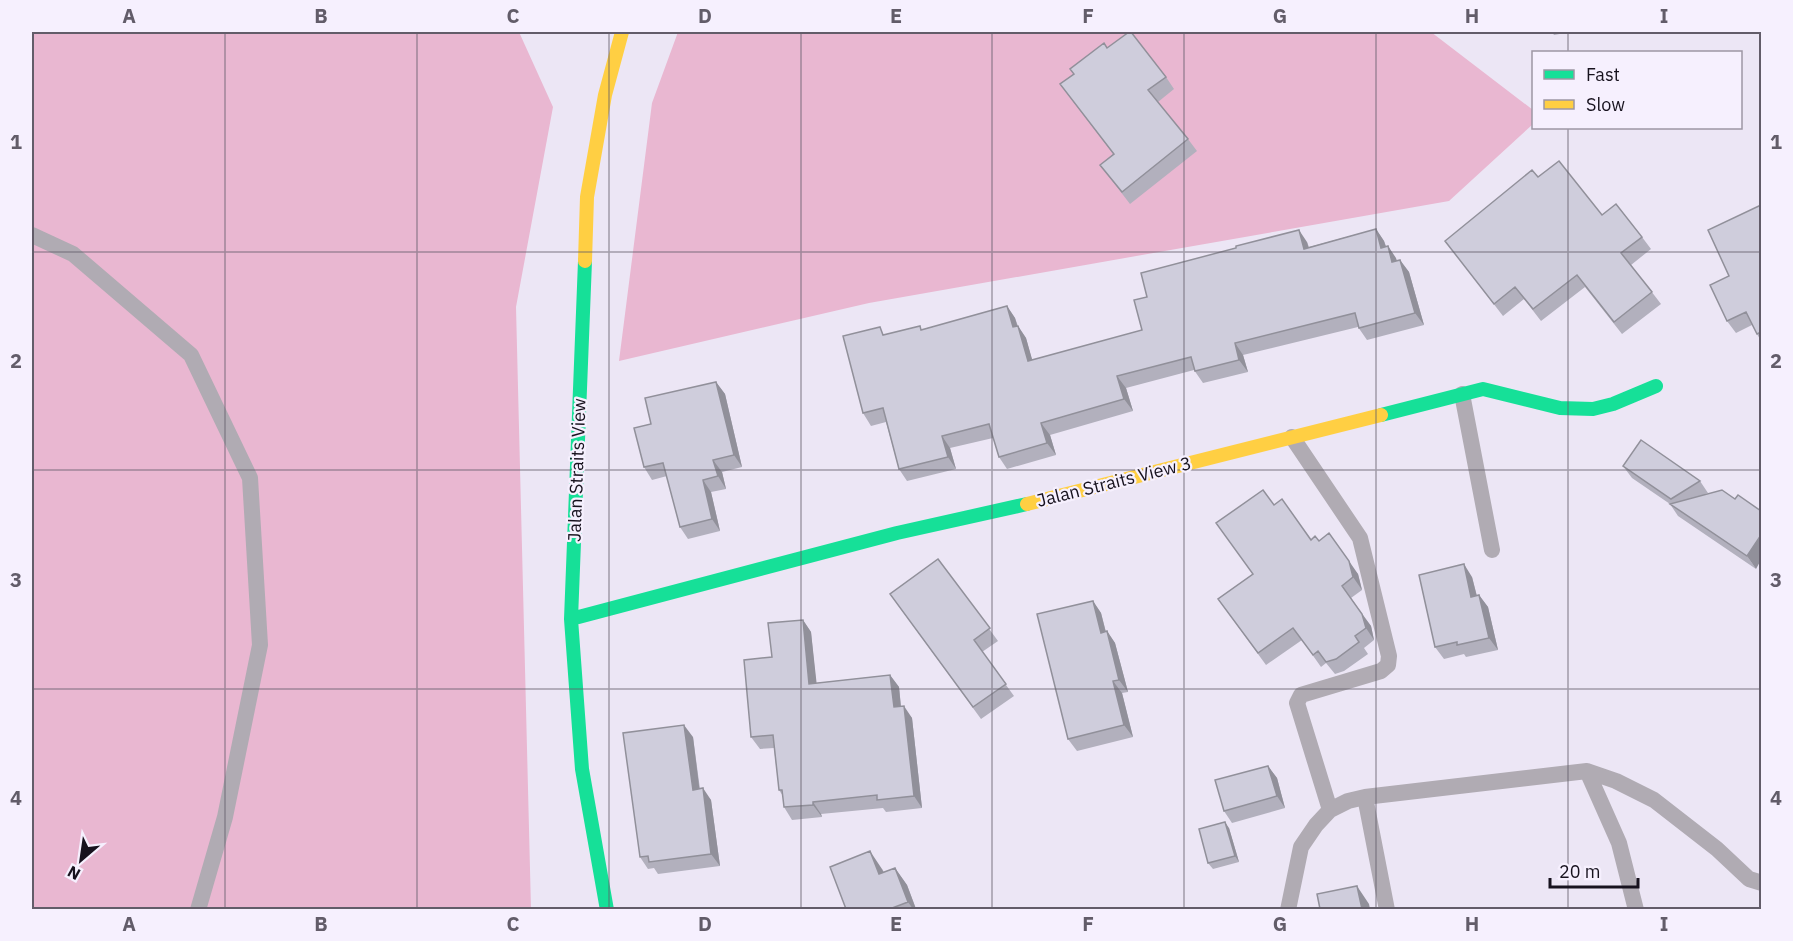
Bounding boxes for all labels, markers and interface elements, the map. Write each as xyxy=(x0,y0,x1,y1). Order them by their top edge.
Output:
text: A xyxy=(122,2,136,29)
text: B xyxy=(314,2,328,29)
text: C xyxy=(506,2,520,29)
text: D xyxy=(698,2,712,29)
text: E xyxy=(890,2,902,29)
text: F xyxy=(1082,2,1094,29)
text: G xyxy=(1273,2,1287,29)
text: H xyxy=(1465,2,1479,29)
text: I xyxy=(1660,2,1668,29)
legend xyxy=(1532,51,1742,129)
text: Fast xyxy=(1586,63,1620,86)
text: Slow xyxy=(1586,93,1625,116)
text: 1 xyxy=(10,128,22,155)
text: 1 xyxy=(1770,128,1782,155)
text: 2 xyxy=(10,347,22,374)
text: 2 xyxy=(1770,347,1782,374)
street label: Jalan Straits View xyxy=(563,398,591,542)
street label: Jalan Straits View 3 xyxy=(1034,451,1194,512)
text: 3 xyxy=(10,566,22,593)
text: 3 xyxy=(1770,566,1782,593)
text: 4 xyxy=(10,784,22,811)
text: 4 xyxy=(1770,784,1782,811)
north arrow xyxy=(51,830,111,890)
scale bar xyxy=(1550,851,1638,889)
text: 20 m xyxy=(1559,860,1601,883)
text: N xyxy=(64,862,84,885)
text: A xyxy=(122,910,136,937)
text: B xyxy=(314,910,328,937)
text: C xyxy=(506,910,520,937)
text: D xyxy=(698,910,712,937)
text: E xyxy=(890,910,902,937)
text: F xyxy=(1082,910,1094,937)
text: G xyxy=(1273,910,1287,937)
text: H xyxy=(1465,910,1479,937)
text: I xyxy=(1660,910,1668,937)

